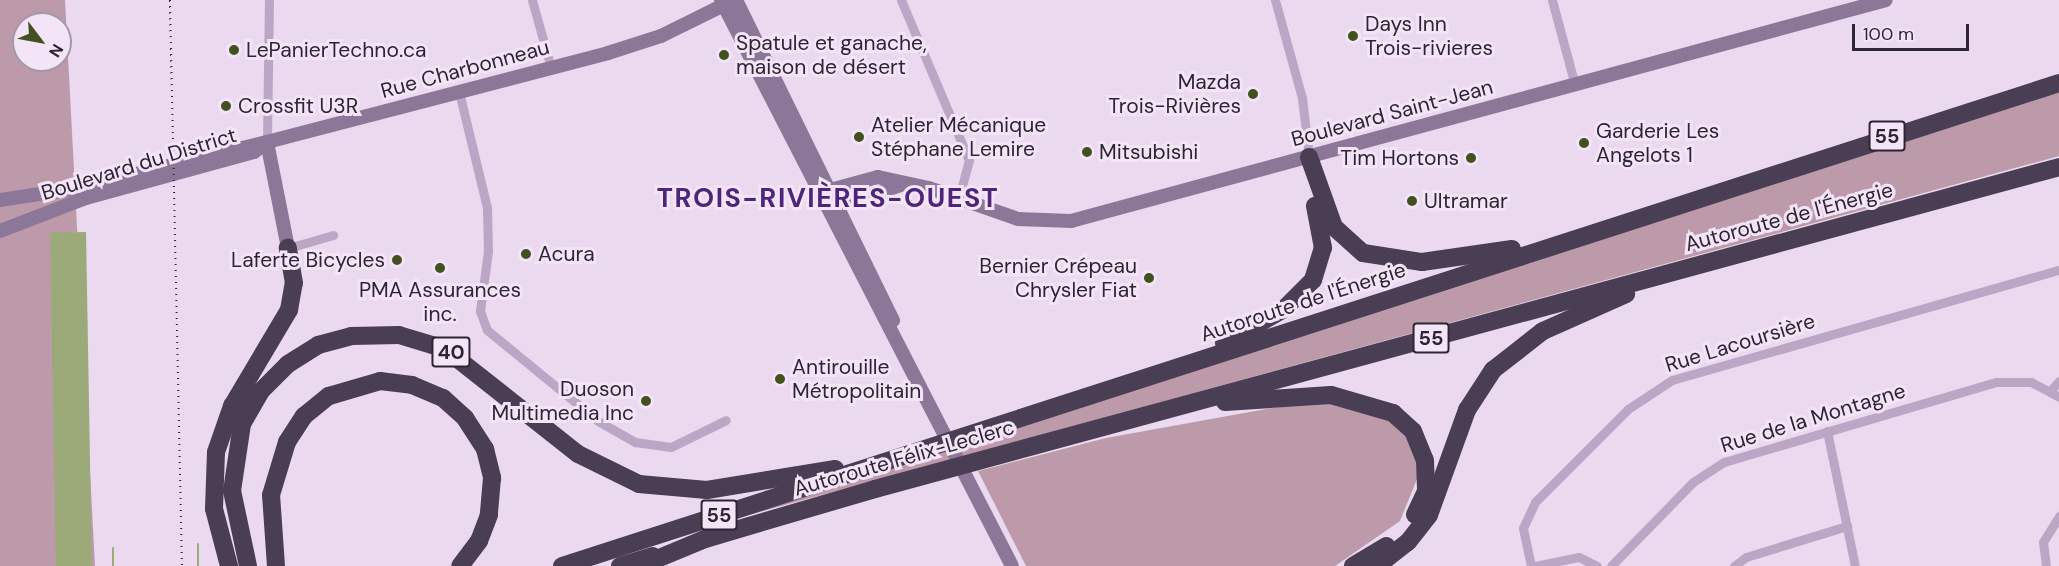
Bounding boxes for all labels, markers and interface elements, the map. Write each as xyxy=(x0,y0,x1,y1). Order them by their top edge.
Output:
place label: Days Inn Trois-rivieres xyxy=(1365,11,1493,61)
north arrow xyxy=(12,12,72,72)
scale bar xyxy=(1855,12,1972,50)
text: 100 m xyxy=(1863,22,1914,46)
marker: Days Inn Trois-rivieres xyxy=(1346,29,1360,43)
place label: Spatule et ganache, maison de désert xyxy=(736,30,927,80)
street label: Rue Charbonneau xyxy=(378,34,552,104)
place label: LePanierTechno.ca xyxy=(246,37,426,63)
text: N xyxy=(44,40,68,61)
marker: LePanierTechno.ca xyxy=(227,43,241,57)
marker: Spatule et ganache, maison de désert xyxy=(717,48,731,62)
place label: Mazda Trois-Rivières xyxy=(1108,69,1241,119)
street label: Boulevard Saint-Jean xyxy=(1288,74,1496,152)
marker: Mazda Trois-Rivières xyxy=(1246,87,1260,101)
place label: Crossfit U3R xyxy=(238,93,358,119)
marker: Crossfit U3R xyxy=(219,99,233,113)
place label: Atelier Mécanique Stéphane Lemire xyxy=(871,112,1046,162)
place label: Garderie Les Angelots 1 xyxy=(1596,118,1719,168)
road number: 55 xyxy=(1868,119,1906,153)
street label: Boulevard du District xyxy=(38,122,240,206)
marker: Atelier Mécanique Stéphane Lemire xyxy=(852,130,866,144)
marker: Garderie Les Angelots 1 xyxy=(1577,136,1591,150)
place label: Mitsubishi xyxy=(1099,139,1198,165)
marker: Mitsubishi xyxy=(1080,145,1094,159)
place label: Tim Hortons xyxy=(1340,145,1459,171)
marker: Tim Hortons xyxy=(1464,151,1478,165)
street label: Autoroute de l'Énergie xyxy=(1682,177,1896,257)
district label: TROIS-RIVIÈRES-OUEST xyxy=(657,182,999,214)
place label: Ultramar xyxy=(1424,188,1508,214)
marker: Ultramar xyxy=(1405,194,1419,208)
place label: Acura xyxy=(538,241,595,267)
place label: Laferte Bicycles xyxy=(231,247,385,273)
marker: Acura xyxy=(519,247,533,261)
marker: Laferte Bicycles xyxy=(390,253,404,267)
place label: Bernier Crépeau Chrysler Fiat xyxy=(979,253,1137,303)
street label: Autoroute de l'Énergie xyxy=(1197,257,1409,347)
marker: PMA Assurances inc. xyxy=(433,261,447,275)
marker: Bernier Crépeau Chrysler Fiat xyxy=(1142,271,1156,285)
place label: PMA Assurances inc. xyxy=(359,277,521,327)
street label: Rue Lacoursière xyxy=(1662,308,1818,378)
road number: 55 xyxy=(1412,321,1450,355)
road number: 40 xyxy=(430,335,472,369)
place label: Antirouille Métropolitain xyxy=(792,354,921,404)
marker: Antirouille Métropolitain xyxy=(773,372,787,386)
place label: Duoson Multimedia Inc xyxy=(492,376,634,426)
street label: Rue de la Montagne xyxy=(1718,378,1908,458)
marker: Duoson Multimedia Inc xyxy=(639,394,653,408)
street label: Autoroute Félix-Leclerc xyxy=(791,414,1017,502)
road number: 55 xyxy=(700,498,738,532)

